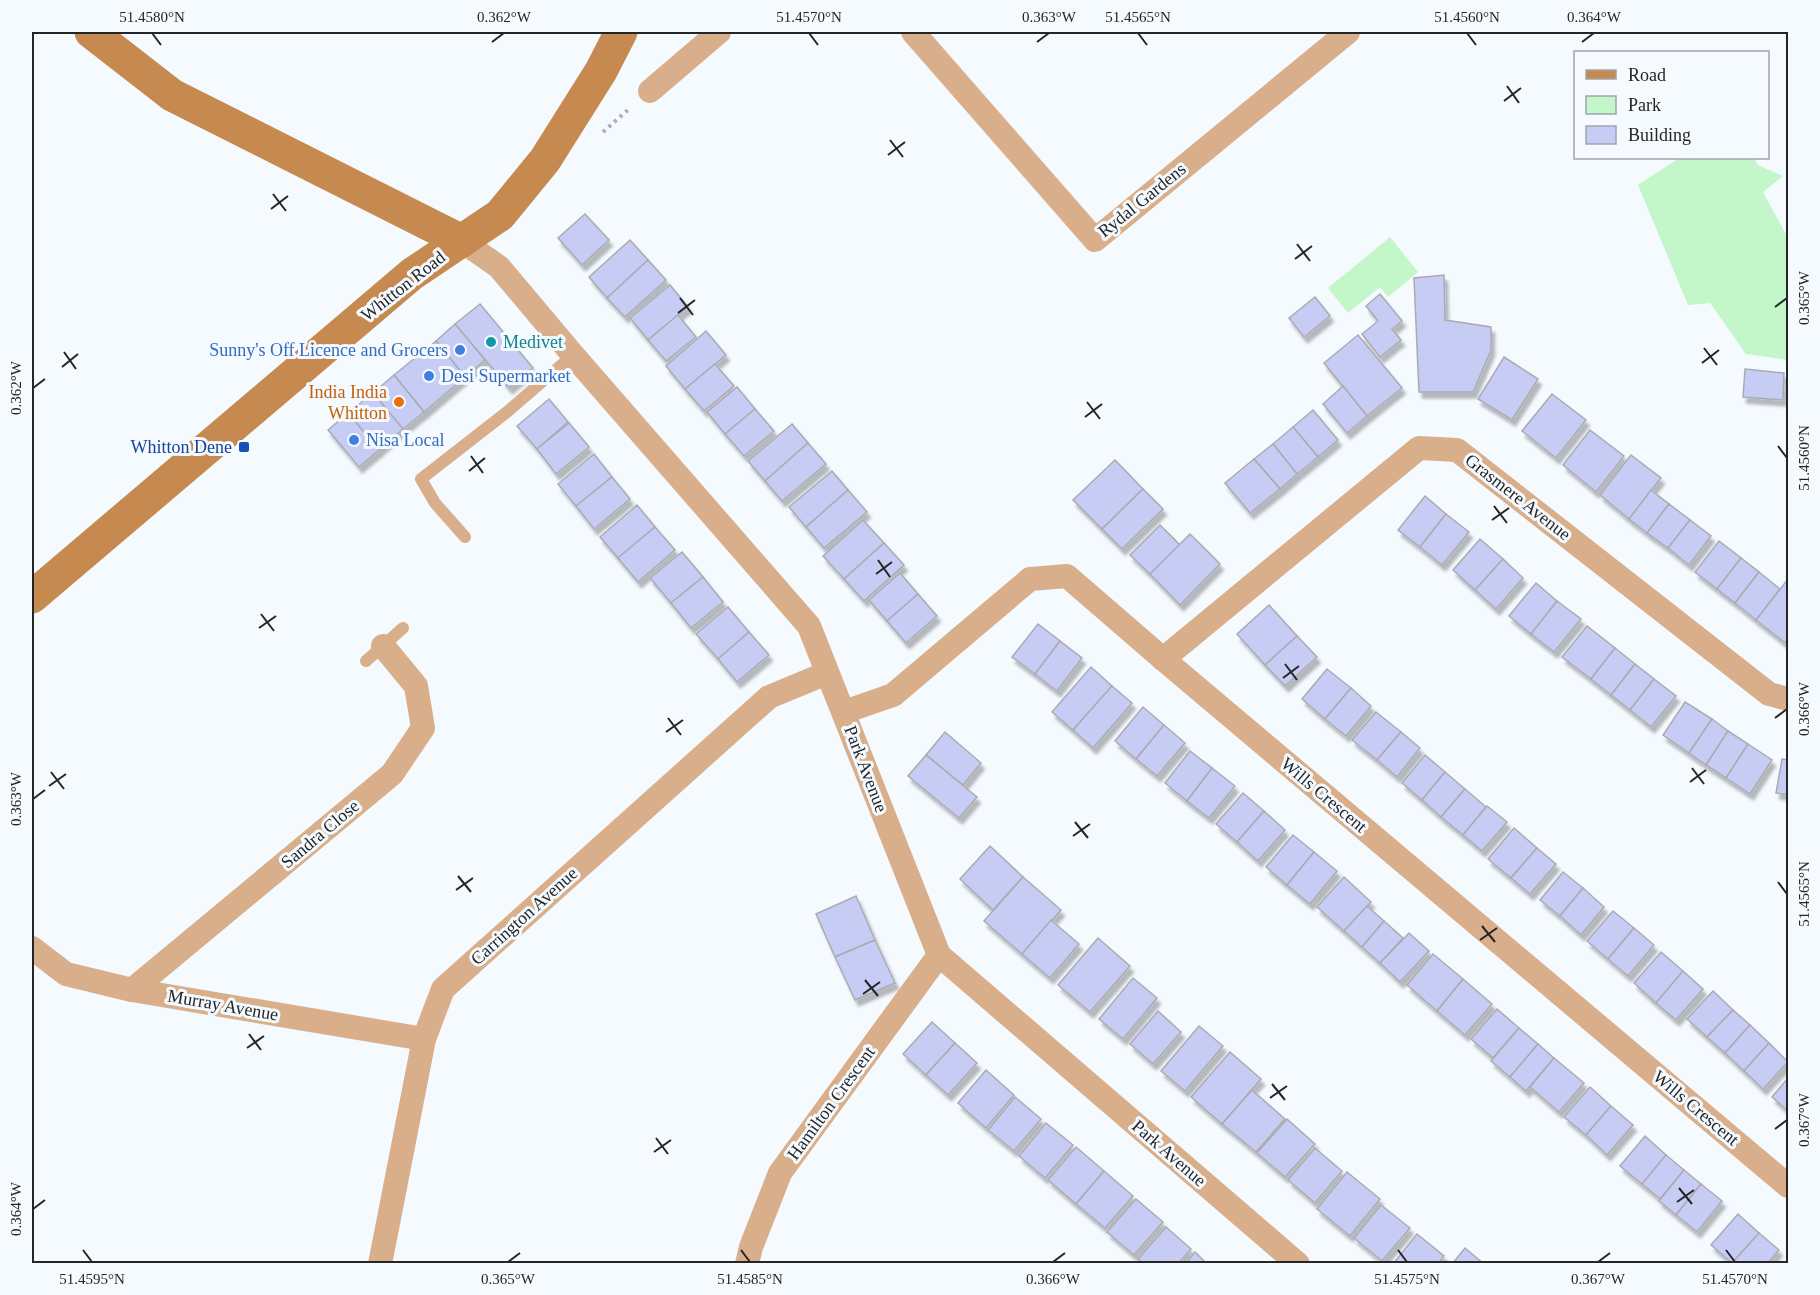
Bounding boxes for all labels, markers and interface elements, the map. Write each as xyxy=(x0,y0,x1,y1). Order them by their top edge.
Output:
text: 51.4580°N xyxy=(119,9,185,25)
text: 0.362°W xyxy=(477,9,532,25)
text: 51.4570°N xyxy=(776,9,842,25)
text: 0.363°W xyxy=(1022,9,1077,25)
text: 51.4565°N xyxy=(1105,9,1171,25)
text: 51.4560°N xyxy=(1434,9,1500,25)
text: 0.364°W xyxy=(1567,9,1622,25)
legend xyxy=(1574,51,1769,159)
text: Road xyxy=(1628,65,1666,85)
text: Park xyxy=(1628,95,1661,115)
text: Building xyxy=(1628,125,1691,145)
street label: Rydal Gardens xyxy=(1094,159,1190,241)
street label: Whitton Road xyxy=(357,247,449,325)
text: 0.365°W xyxy=(1796,270,1812,325)
place label: Medivet xyxy=(503,332,563,352)
marker: Medivet xyxy=(484,335,498,349)
place label: Sunny's Off Licence and Grocers xyxy=(209,340,448,360)
marker: Sunny's Off Licence and Grocers xyxy=(453,343,467,357)
text: 0.362°W xyxy=(8,360,24,415)
place label: Desi Supermarket xyxy=(441,366,570,386)
marker: Desi Supermarket xyxy=(422,369,436,383)
place label: India India Whitton xyxy=(309,382,387,423)
marker: India India Whitton xyxy=(392,395,406,409)
text: 51.4560°N xyxy=(1796,425,1812,491)
place label: Nisa Local xyxy=(366,430,444,450)
marker: Nisa Local xyxy=(347,433,361,447)
place label: Whitton Dene xyxy=(131,437,232,457)
marker: Whitton Dene xyxy=(237,440,251,454)
street label: Grasmere Avenue xyxy=(1461,450,1575,544)
text: 0.366°W xyxy=(1796,681,1812,736)
street label: Park Avenue xyxy=(840,723,892,815)
street label: Wills Crescent xyxy=(1277,753,1371,837)
text: 0.363°W xyxy=(8,771,24,826)
street label: Sandra Close xyxy=(277,796,363,872)
text: 51.4565°N xyxy=(1796,861,1812,927)
street label: Carrington Avenue xyxy=(467,863,581,969)
street label: Murray Avenue xyxy=(166,985,280,1025)
street label: Hamilton Crescent xyxy=(783,1042,879,1164)
street label: Wills Crescent xyxy=(1649,1066,1743,1150)
text: 0.367°W xyxy=(1796,1092,1812,1147)
street label: Park Avenue xyxy=(1128,1116,1210,1190)
text: 0.364°W xyxy=(8,1181,24,1236)
text: 51.4595°N xyxy=(59,1271,125,1287)
text: 0.365°W xyxy=(481,1271,536,1287)
text: 51.4585°N xyxy=(717,1271,783,1287)
text: 0.366°W xyxy=(1026,1271,1081,1287)
text: 51.4575°N xyxy=(1374,1271,1440,1287)
text: 0.367°W xyxy=(1571,1271,1626,1287)
text: 51.4570°N xyxy=(1702,1271,1768,1287)

